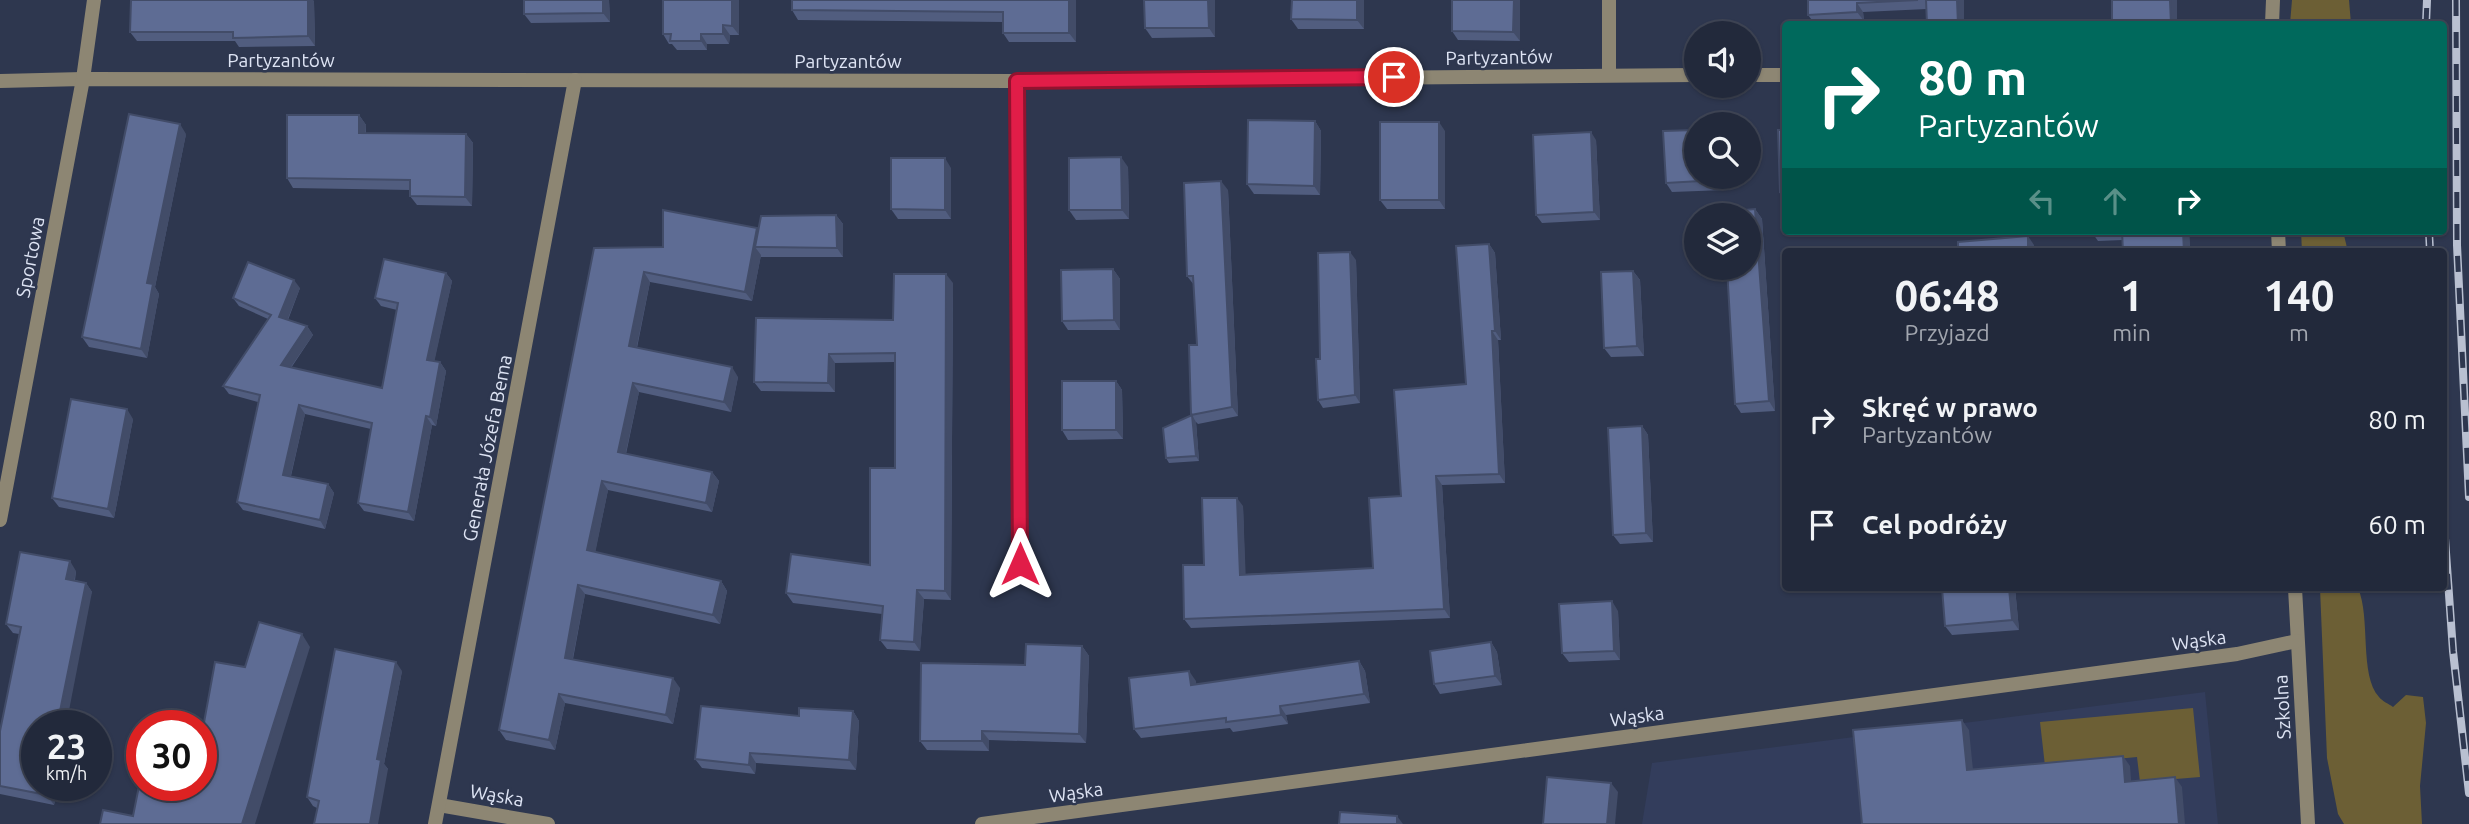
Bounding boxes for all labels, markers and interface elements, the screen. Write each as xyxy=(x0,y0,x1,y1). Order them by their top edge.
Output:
map controls xyxy=(1684,21,1761,280)
button: sound xyxy=(1684,21,1761,98)
street label: Partyzantów xyxy=(1445,45,1553,69)
pin xyxy=(1364,47,1424,107)
street label: Partyzantów xyxy=(227,49,335,71)
icon: right xyxy=(1803,49,1894,140)
text: 80 m xyxy=(1918,49,2027,104)
street label: Partyzantów xyxy=(794,50,902,72)
icon: arrive xyxy=(1375,58,1413,96)
text: Partyzantów xyxy=(1918,107,2099,143)
button: search xyxy=(1684,112,1761,189)
icon: left xyxy=(2023,182,2061,220)
icon: ahead xyxy=(2096,182,2134,220)
icon: right xyxy=(2169,182,2207,220)
button: layers xyxy=(1684,203,1761,280)
street label: Sportowa xyxy=(11,214,49,300)
text: 06:48 xyxy=(1895,272,2000,319)
text: 1 xyxy=(2120,272,2143,319)
text: 140 xyxy=(2263,272,2334,319)
text: Przyjazd xyxy=(1904,320,1990,345)
text: min xyxy=(2112,320,2151,345)
text: m xyxy=(2289,320,2309,345)
street label: Generała Józefa Bema xyxy=(458,353,516,543)
text: Skręć w prawo xyxy=(1862,393,2038,422)
icon: right xyxy=(1803,401,1841,439)
text: 80 m xyxy=(2368,405,2426,434)
text: Partyzantów xyxy=(1862,422,1992,447)
icon: arrive xyxy=(1803,506,1841,544)
text: Cel podróży xyxy=(1862,510,2007,539)
text: 60 m xyxy=(2368,510,2426,539)
position arrow xyxy=(983,527,1057,601)
street label: Wąska xyxy=(2170,625,2228,655)
street label: Szkolna xyxy=(2269,674,2295,740)
street label: Wąska xyxy=(1608,701,1666,731)
speed limit sign: 30 xyxy=(126,710,217,801)
text: 23 xyxy=(47,726,86,766)
text: km/h xyxy=(46,763,87,783)
street label: Wąska xyxy=(1047,777,1105,807)
street label: Wąska xyxy=(468,779,526,811)

